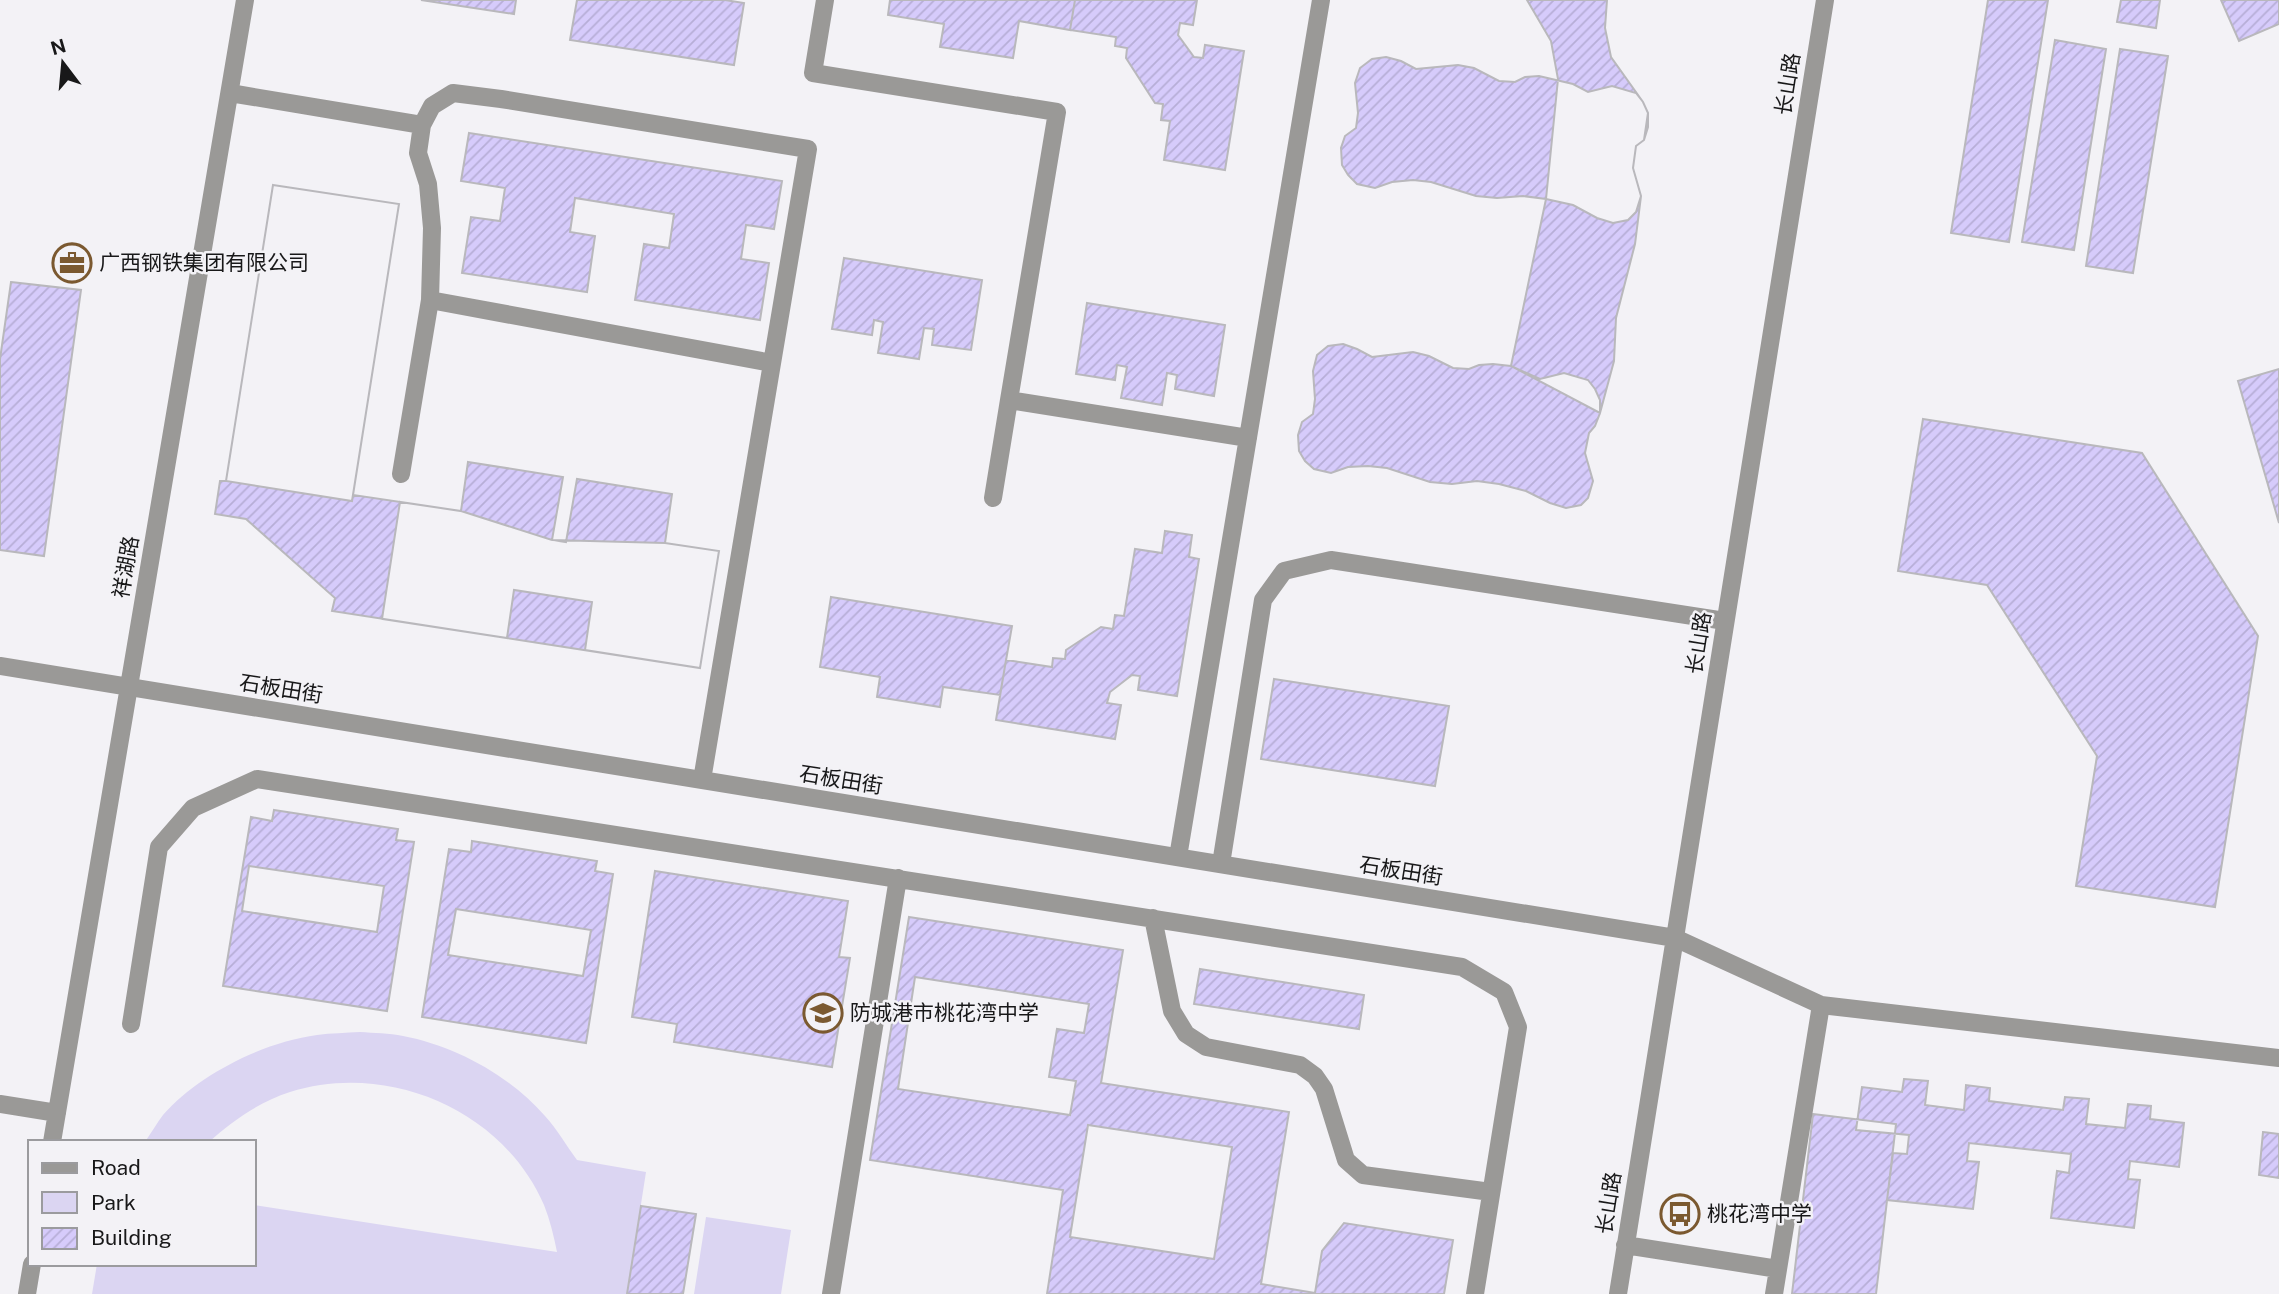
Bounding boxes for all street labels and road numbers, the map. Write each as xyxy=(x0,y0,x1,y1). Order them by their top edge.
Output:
street label: 长山路 xyxy=(1770,51,1805,117)
street label: 祥湖路 xyxy=(108,534,143,600)
street label: 长山路 xyxy=(1681,610,1716,676)
street label: 石板田街 xyxy=(238,670,325,707)
street label: 石板田街 xyxy=(798,761,885,798)
street label: 石板田街 xyxy=(1358,852,1445,889)
street label: 长山路 xyxy=(1591,1170,1626,1236)

